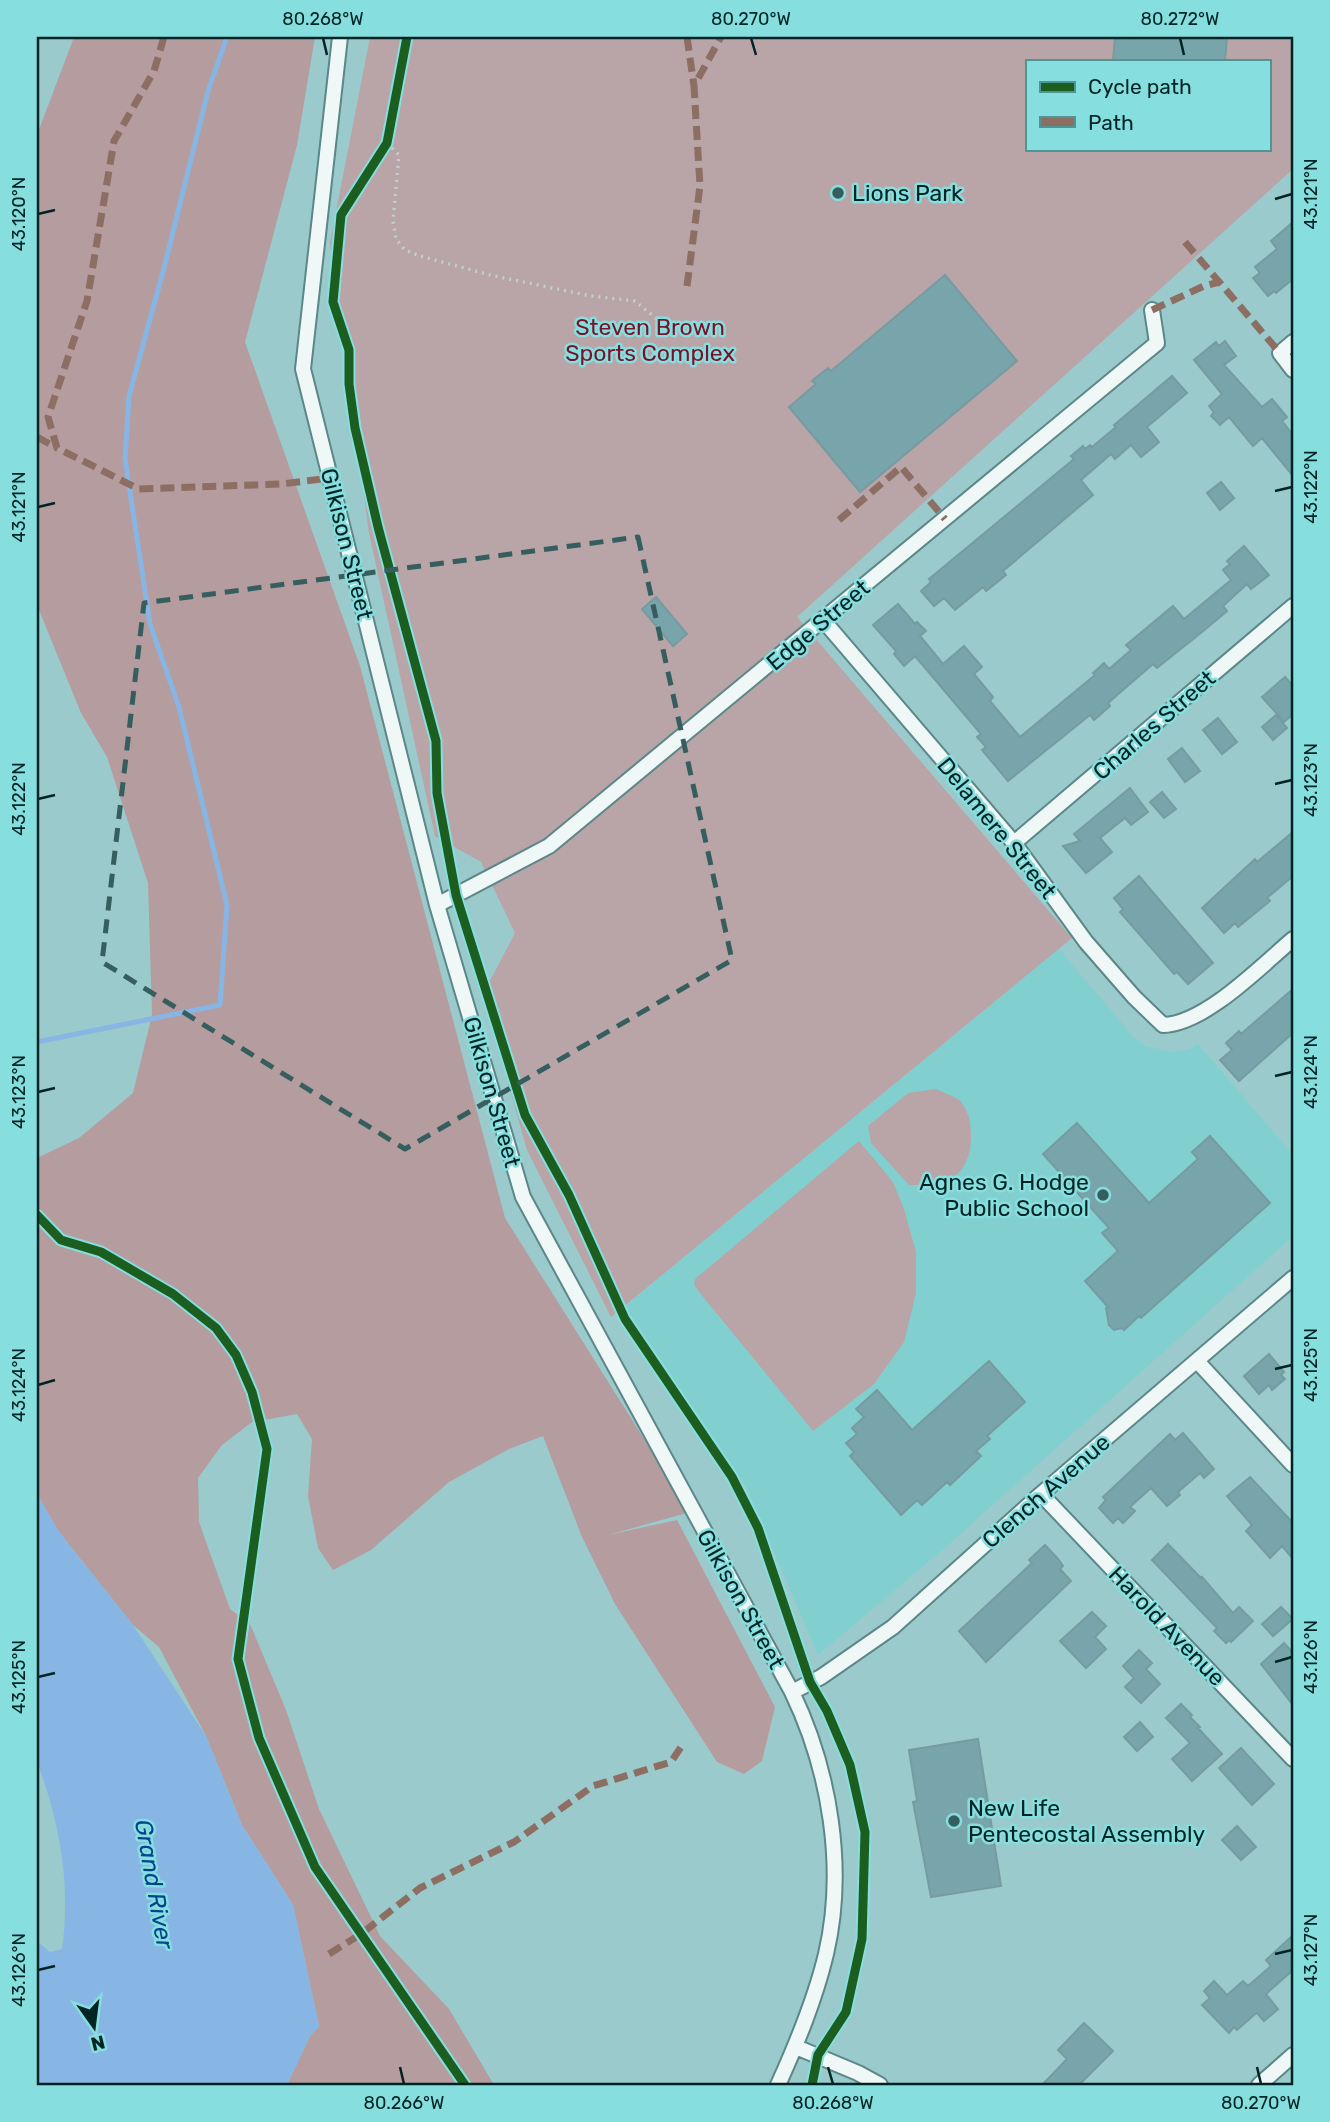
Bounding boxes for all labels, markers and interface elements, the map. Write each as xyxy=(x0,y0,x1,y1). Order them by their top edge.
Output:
text: 80.268°W xyxy=(282,8,364,30)
text: 80.270°W xyxy=(711,8,791,30)
text: 80.272°W xyxy=(1141,8,1219,30)
legend xyxy=(1026,60,1270,150)
text: Cycle path xyxy=(1088,74,1192,99)
text: Path xyxy=(1088,110,1134,135)
text: 43.121°N xyxy=(1300,159,1322,229)
text: 43.120°N xyxy=(8,177,30,251)
place label: Lions Park xyxy=(852,179,963,207)
marker: Lions Park xyxy=(830,185,846,201)
park label: Steven Brown Sports Complex xyxy=(565,313,735,367)
text: 43.122°N xyxy=(1300,450,1322,524)
street label: Gilkison Street xyxy=(315,465,379,623)
text: 43.121°N xyxy=(8,472,30,542)
street label: Edge Street xyxy=(761,574,875,676)
street label: Charles Street xyxy=(1087,664,1221,786)
text: 43.123°N xyxy=(1300,743,1322,817)
street label: Delamere Street xyxy=(931,752,1063,904)
text: 43.122°N xyxy=(8,762,30,836)
street label: Gilkison Street xyxy=(457,1014,527,1170)
text: 43.124°N xyxy=(1300,1035,1322,1109)
text: 43.123°N xyxy=(8,1055,30,1129)
place label: Agnes G. Hodge Public School xyxy=(919,1168,1089,1222)
marker: Agnes G. Hodge Public School xyxy=(1095,1187,1111,1203)
text: 43.125°N xyxy=(1300,1328,1322,1402)
text: 43.124°N xyxy=(8,1348,30,1422)
street label: Clench Avenue xyxy=(976,1428,1116,1554)
street label: Gilkison Street xyxy=(691,1524,791,1674)
street label: Harold Avenue xyxy=(1103,1560,1231,1692)
text: 43.126°N xyxy=(1300,1620,1322,1694)
text: 43.125°N xyxy=(8,1640,30,1714)
place label: New Life Pentecostal Assembly xyxy=(968,1794,1206,1848)
marker: New Life Pentecostal Assembly xyxy=(946,1813,962,1829)
water label: Grand River xyxy=(129,1817,179,1952)
text: 43.127°N xyxy=(1300,1914,1322,1986)
text: 43.126°N xyxy=(8,1933,30,2007)
north arrow xyxy=(60,1993,130,2062)
text: N xyxy=(89,2030,107,2056)
text: 80.266°W xyxy=(364,2092,444,2114)
text: 80.268°W xyxy=(792,2092,874,2114)
text: 80.270°W xyxy=(1221,2092,1301,2114)

